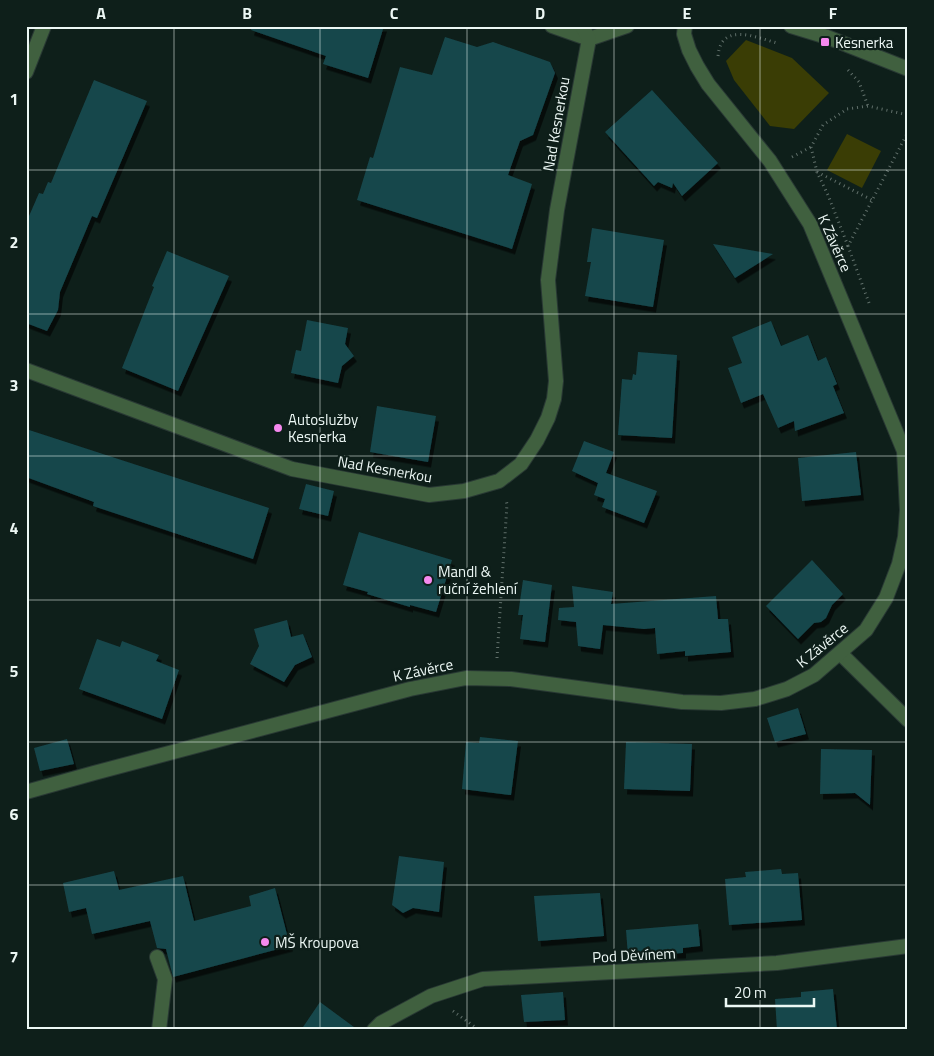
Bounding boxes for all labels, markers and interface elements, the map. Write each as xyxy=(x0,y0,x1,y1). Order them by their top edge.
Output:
text: A xyxy=(96,1,106,25)
text: B xyxy=(242,1,252,25)
text: C xyxy=(390,1,399,25)
text: D xyxy=(535,1,545,25)
text: E xyxy=(683,1,692,25)
text: F xyxy=(829,1,838,25)
place label: Kesnerka xyxy=(835,31,894,54)
marker: Kesnerka xyxy=(819,36,831,48)
street label: Nad Kesnerkou xyxy=(536,75,576,173)
text: 1 xyxy=(10,87,18,111)
street label: K Závěrce xyxy=(812,210,858,276)
text: 2 xyxy=(10,230,18,254)
text: 3 xyxy=(10,373,18,397)
place label: Autoslužby Kesnerka xyxy=(288,408,358,448)
marker: Autoslužby Kesnerka xyxy=(272,422,284,434)
street label: Nad Kesnerkou xyxy=(336,449,434,489)
text: 4 xyxy=(10,516,19,540)
place label: Mandl & ruční žehlení xyxy=(438,560,519,600)
marker: Mandl & ruční žehlení xyxy=(422,574,434,586)
street label: K Závěrce xyxy=(791,617,853,673)
street label: K Závěrce xyxy=(391,652,455,688)
text: 5 xyxy=(10,659,19,683)
text: 6 xyxy=(10,802,19,826)
place label: MŠ Kroupova xyxy=(275,931,359,954)
marker: MŠ Kroupova xyxy=(259,936,271,948)
street label: Pod Děvínem xyxy=(592,941,676,969)
text: 7 xyxy=(10,945,18,969)
scale bar xyxy=(726,976,814,1008)
text: 20 m xyxy=(734,981,767,1004)

